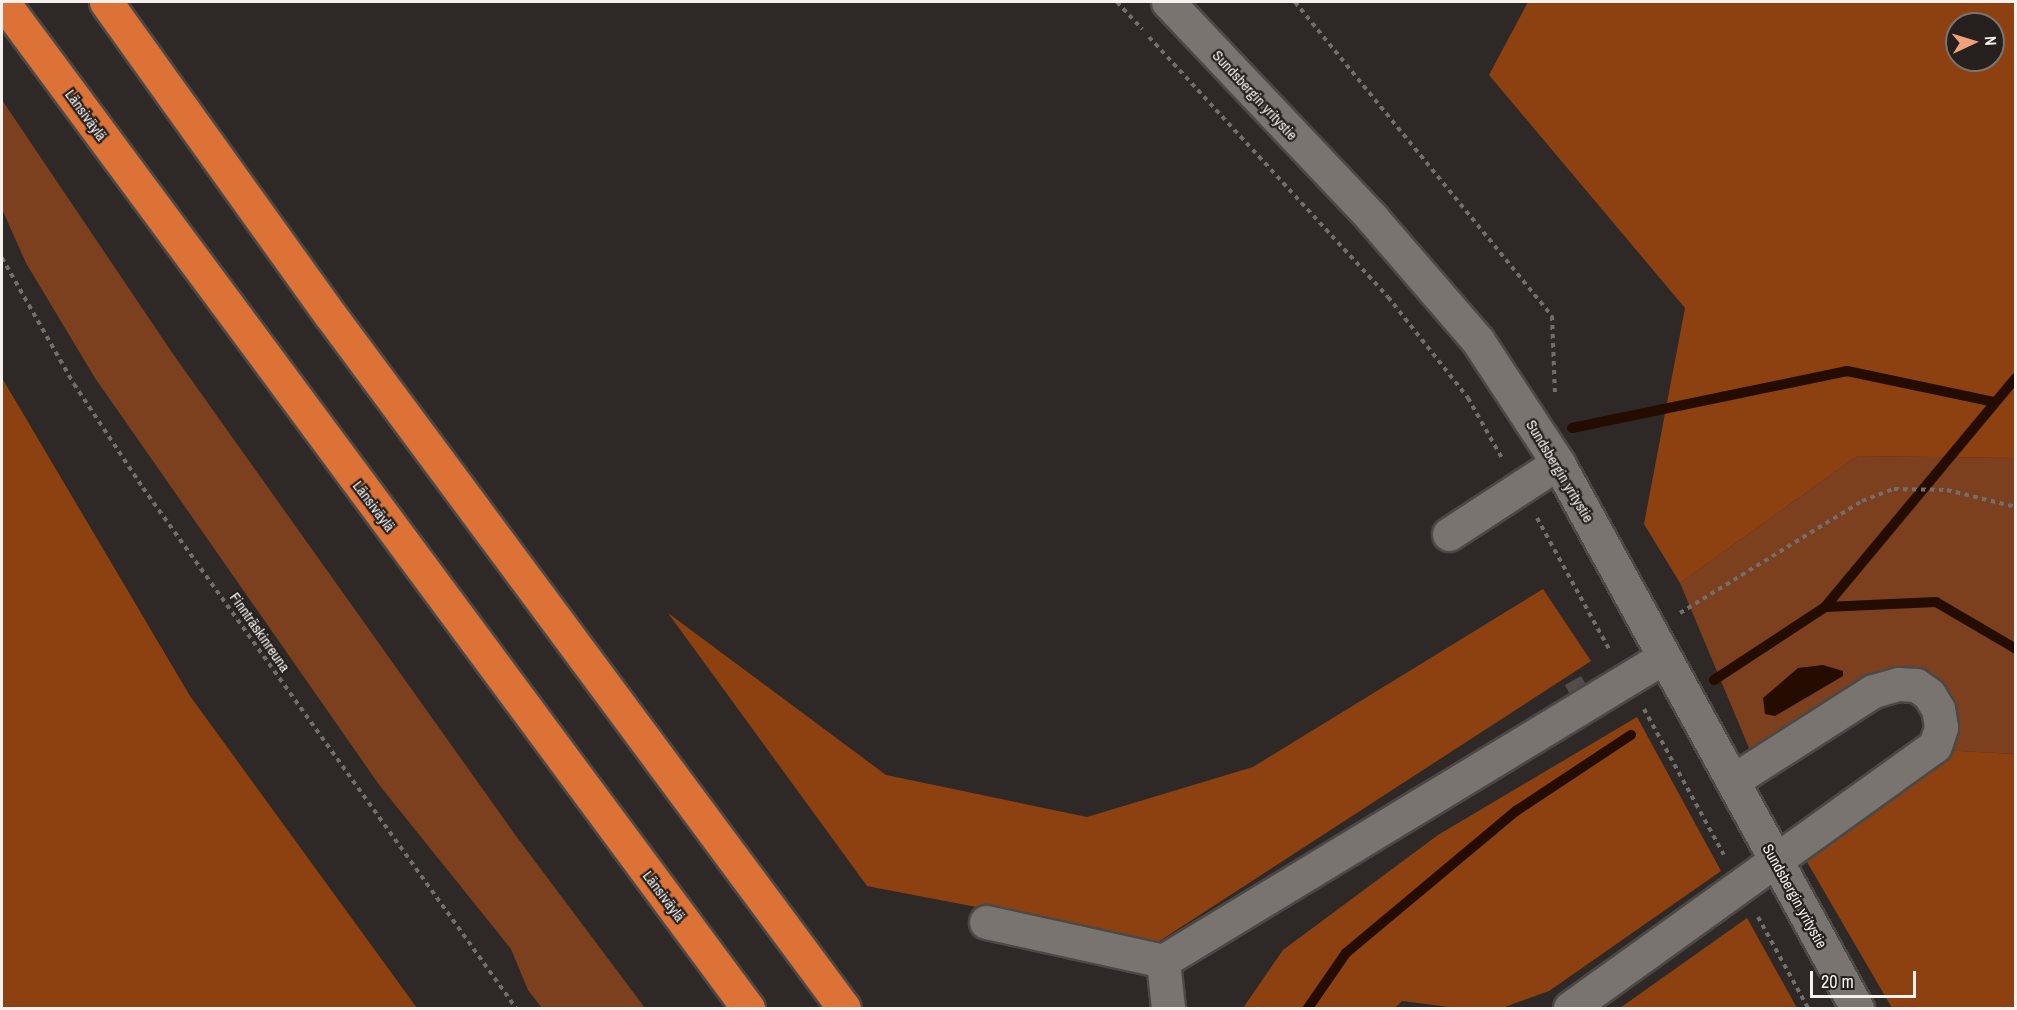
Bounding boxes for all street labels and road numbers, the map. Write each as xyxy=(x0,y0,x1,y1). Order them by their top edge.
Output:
street label: Sundsbergin yritystie xyxy=(1209,46,1301,144)
street label: Länsiväylä xyxy=(61,86,111,144)
street label: Sundsbergin yritystie xyxy=(1522,417,1598,525)
street label: Länsiväylä xyxy=(349,477,399,535)
street label: Finnträskinreuna xyxy=(226,589,294,675)
street label: Sundsbergin yritystie xyxy=(1759,841,1831,951)
street label: Länsiväylä xyxy=(639,867,689,925)

